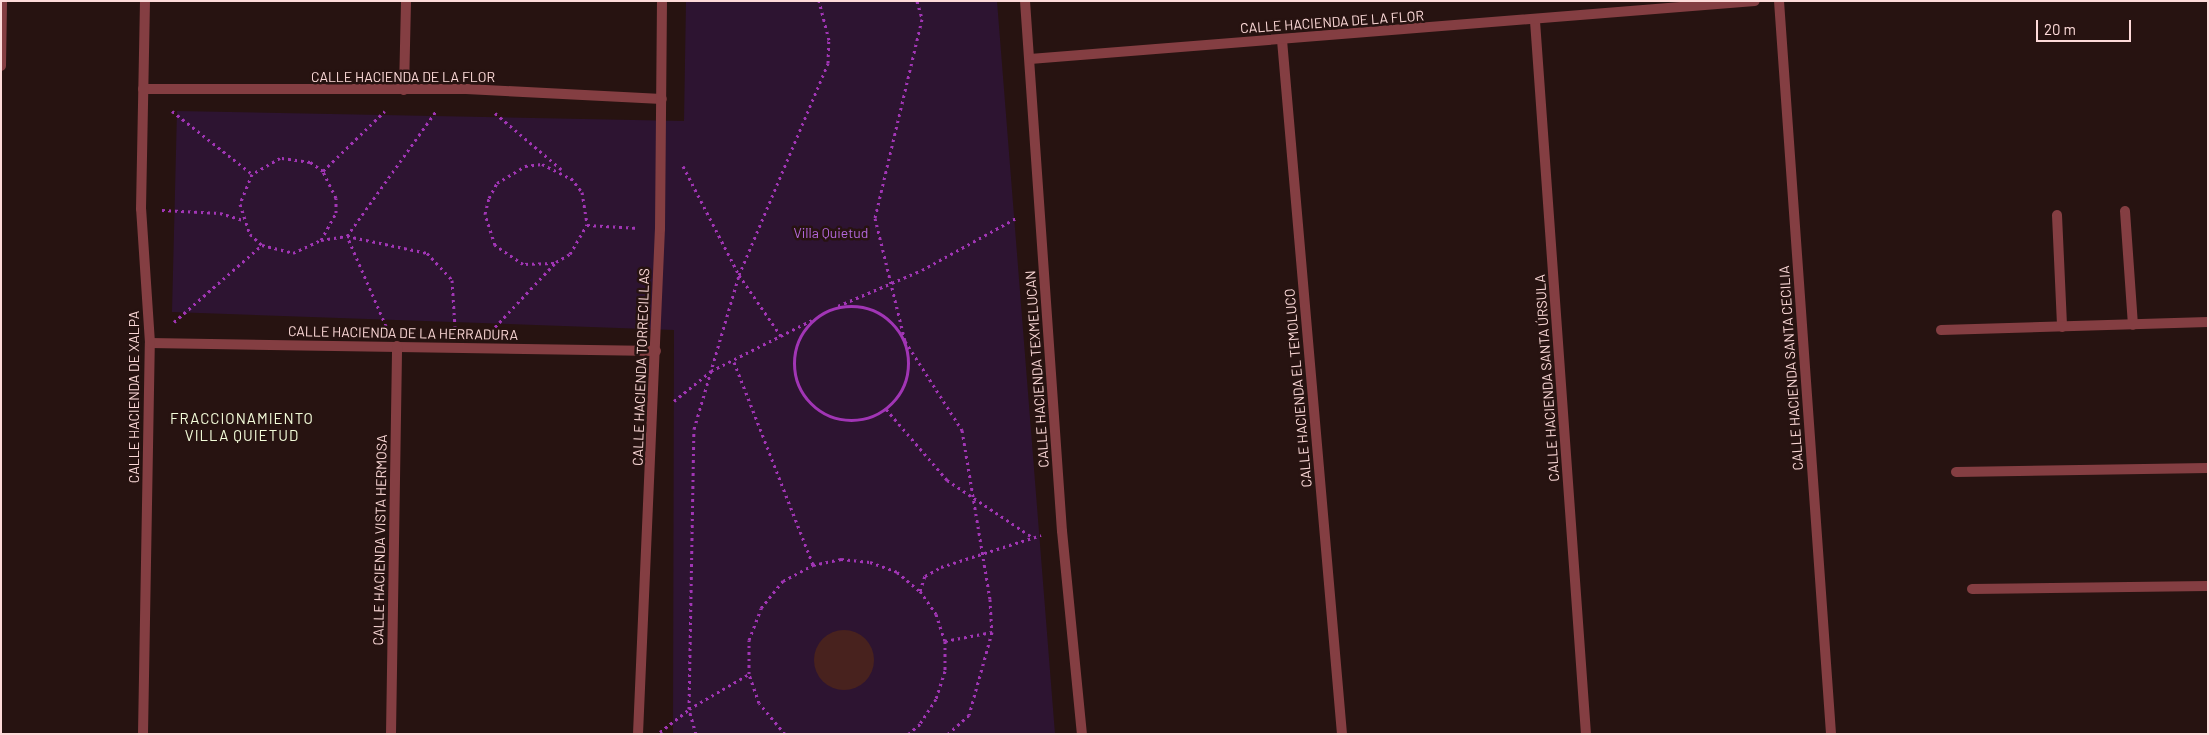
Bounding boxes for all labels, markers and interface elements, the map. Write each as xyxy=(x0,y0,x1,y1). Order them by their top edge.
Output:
street label: CALLE HACIENDA DE LA FLOR xyxy=(1240,7,1424,37)
scale bar xyxy=(2039,10,2134,42)
text: 20 m xyxy=(2044,20,2076,38)
street label: CALLE HACIENDA DE LA FLOR xyxy=(311,69,495,85)
park label: Villa Quietud xyxy=(794,225,868,241)
street label: CALLE HACIENDA SANTA CECILIA xyxy=(1775,265,1807,471)
street label: CALLE HACIENDA TORRECILLAS xyxy=(629,268,653,466)
street label: CALLE HACIENDA TEXMELUCAN xyxy=(1022,270,1052,468)
street label: CALLE HACIENDA SANTA ÚRSULA xyxy=(1531,274,1563,482)
street label: CALLE HACIENDA EL TEMOLUCO xyxy=(1281,288,1315,488)
street label: CALLE HACIENDA DE XALPA xyxy=(126,311,142,483)
street label: CALLE HACIENDA DE LA HERRADURA xyxy=(288,323,518,343)
district label: FRACCIONAMIENTO VILLA QUIETUD xyxy=(168,409,316,444)
street label: CALLE HACIENDA VISTA HERMOSA xyxy=(370,434,390,646)

